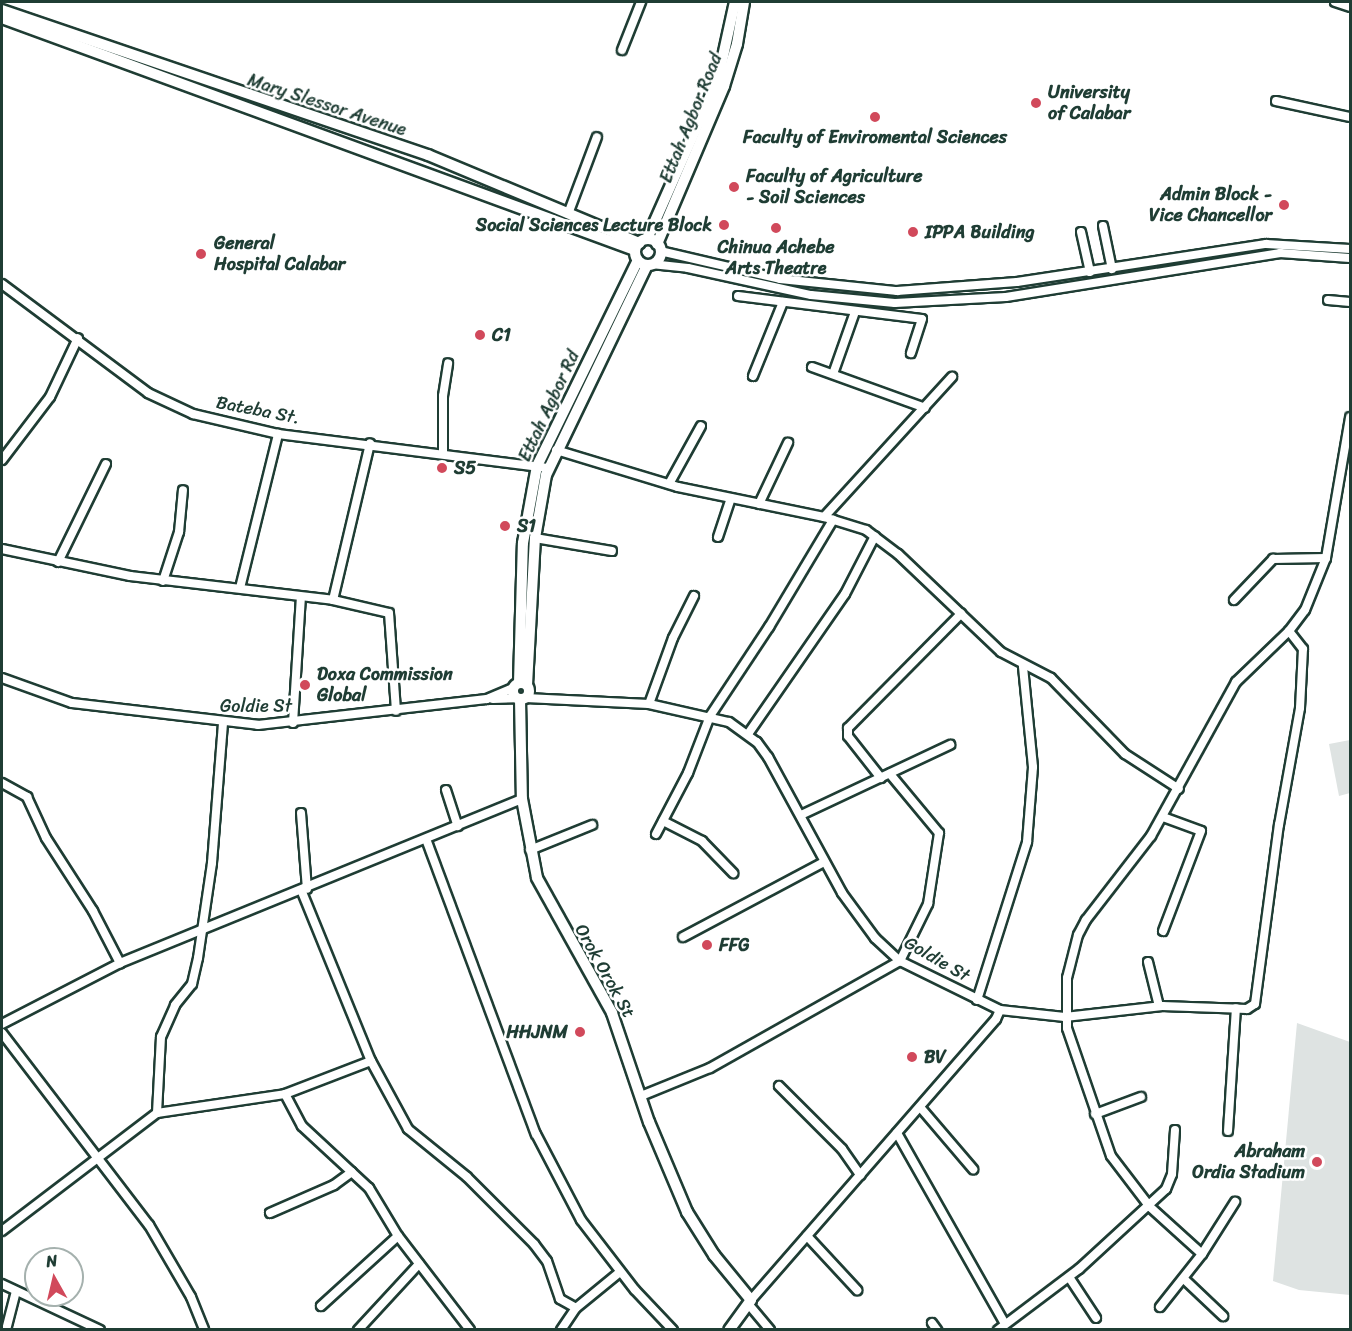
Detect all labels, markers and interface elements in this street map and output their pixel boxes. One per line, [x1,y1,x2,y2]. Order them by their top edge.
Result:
street label: Ettah Agbor Road [655,50,727,186]
street label: Mary Slessor Avenue [245,69,409,141]
place label: University of Calabar [1048,82,1130,124]
marker: University of Calabar [1029,96,1043,110]
marker: Faculty of Enviromental Sciences [868,110,882,124]
place label: Faculty of Enviromental Sciences [743,126,1007,148]
place label: Faculty of Agriculture - Soil Sciences [746,166,923,208]
marker: Faculty of Agriculture - Soil Sciences [727,180,741,194]
place label: Admin Block - Vice Chancellor [1149,184,1272,226]
marker: Admin Block - Vice Chancellor [1277,198,1291,212]
place label: Social Sciences Lecture Block [475,214,712,236]
marker: Social Sciences Lecture Block [717,218,731,232]
marker: Chinua Achebe Arts Theatre [769,221,783,235]
place label: IPPA Building [925,221,1034,243]
marker: IPPA Building [906,225,920,239]
place label: General Hospital Calabar [214,233,345,276]
place label: Chinua Achebe Arts Theatre [717,237,835,280]
marker: General Hospital Calabar [192,245,210,263]
place label: C1 [492,324,511,346]
marker: C1 [473,328,487,342]
street label: Ettah Agbor Rd [514,347,584,465]
street label: Bateba St. [214,391,302,429]
place label: S5 [454,457,476,479]
marker: S5 [435,461,449,475]
place label: S1 [517,515,536,537]
marker: S1 [498,519,512,533]
place label: Doxa Commission Global [317,664,452,706]
marker: Doxa Commission Global [298,678,312,692]
street label: Goldie St [220,695,292,717]
street label: Orok Orok St [570,920,640,1022]
street label: Goldie St [900,932,974,986]
place label: FFG [719,934,750,956]
marker: FFG [700,938,714,952]
place label: HHJNM [506,1021,568,1043]
marker: HHJNM [573,1025,587,1039]
place label: BV [924,1046,946,1068]
marker: BV [905,1050,919,1064]
place label: Abraham Ordia Stadium [1192,1141,1305,1184]
marker: Abraham Ordia Stadium [1310,1155,1324,1169]
text: N [44,1246,59,1276]
north arrow [24,1247,84,1307]

